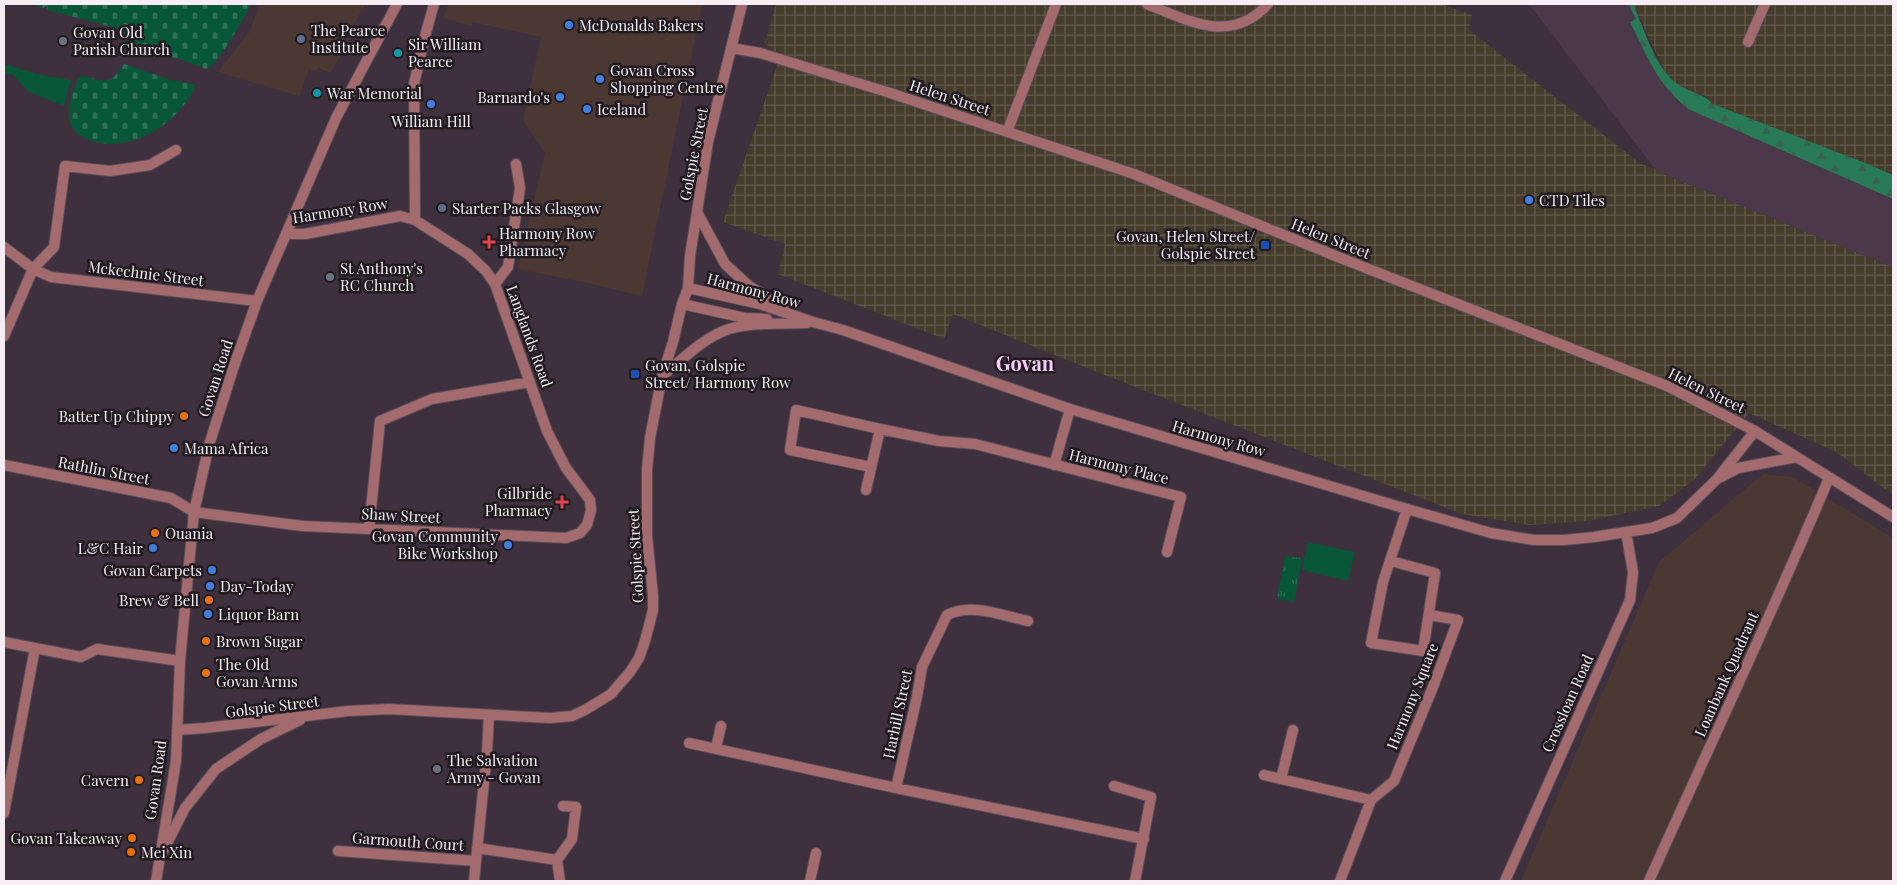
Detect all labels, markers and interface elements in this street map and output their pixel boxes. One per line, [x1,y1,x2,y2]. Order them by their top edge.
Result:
place label: McDonalds Bakers [579,15,704,35]
marker: McDonalds Bakers [563,19,575,31]
place label: The Pearce Institute [311,20,385,57]
place label: Govan Old Parish Church [73,22,170,59]
marker: The Pearce Institute [295,33,307,45]
place label: Sir William Pearce [408,34,482,71]
marker: Govan Old Parish Church [57,35,69,47]
marker: Sir William Pearce [392,47,404,59]
place label: Govan Cross Shopping Centre [610,60,724,97]
marker: Govan Cross Shopping Centre [594,73,606,85]
street label: Helen Street [907,75,993,120]
place label: War Memorial [326,83,422,103]
marker: War Memorial [311,87,323,99]
place label: Barnardo's [478,87,550,107]
marker: Barnardo's [554,91,566,103]
marker: William Hill [425,98,437,110]
place label: Iceland [597,99,646,119]
marker: Iceland [581,103,593,115]
street label: Golspie Street [674,105,712,202]
place label: William Hill [390,111,471,131]
place label: CTD Tiles [1539,190,1605,210]
street label: Harmony Row [291,193,389,227]
marker: CTD Tiles [1523,194,1535,206]
place label: Starter Packs Glasgow [452,198,601,218]
marker: Starter Packs Glasgow [436,202,448,214]
street label: Helen Street [1289,213,1374,263]
place label: Harmony Row Pharmacy [499,223,596,260]
place label: Govan, Helen Street/ Golspie Street [1116,226,1256,263]
marker: Harmony Row Pharmacy [483,236,495,248]
marker: Govan, Helen Street/ Golspie Street [1259,239,1271,251]
street label: Mckechnie Street [87,256,206,290]
place label: St Anthony's RC Church [340,258,423,295]
street label: Harmony Row [705,268,803,312]
marker: St Anthony's RC Church [324,271,336,283]
street label: Langlands Road [502,282,558,390]
street label: Govan Road [193,337,237,419]
district label: Govan [996,349,1055,376]
place label: Govan, Golspie Street/ Harmony Row [645,355,791,392]
street label: Helen Street [1665,363,1749,418]
marker: Govan, Golspie Street/ Harmony Row [629,368,641,380]
place label: Batter Up Chippy [59,406,174,426]
marker: Batter Up Chippy [178,410,190,422]
street label: Harmony Row [1170,415,1268,461]
place label: Mama Africa [184,438,269,458]
marker: Mama Africa [168,442,180,454]
street label: Harmony Place [1067,444,1171,488]
street label: Rathlin Street [56,451,152,489]
place label: Gilbride Pharmacy [485,483,552,520]
marker: Gilbride Pharmacy [556,496,568,508]
street label: Shaw Street [361,503,442,527]
street label: Golspie Street [623,508,647,604]
place label: Ouania [165,523,214,543]
place label: Govan Community Bike Workshop [372,526,498,563]
marker: Ouania [149,527,161,539]
place label: L&C Hair [78,538,143,558]
marker: Govan Community Bike Workshop [502,539,514,551]
marker: L&C Hair [147,542,159,554]
place label: Govan Carpets [103,560,202,580]
marker: Govan Carpets [206,564,218,576]
place label: Day-Today [220,576,294,596]
marker: Day-Today [204,580,216,592]
place label: Brew & Bell [119,590,199,610]
marker: Brew & Bell [203,594,215,606]
place label: Liquor Barn [218,604,299,624]
marker: Liquor Barn [202,608,214,620]
street label: Loanbank Quadrant [1689,608,1763,740]
place label: Brown Sugar [216,631,303,651]
marker: Brown Sugar [200,635,212,647]
street label: Harmony Square [1381,640,1443,752]
street label: Crossloan Road [1537,651,1598,755]
place label: The Old Govan Arms [216,654,298,691]
marker: The Old Govan Arms [200,667,212,679]
street label: Harhill Street [878,667,916,761]
street label: Golspie Street [224,690,321,722]
street label: Govan Road [140,739,171,821]
place label: The Salvation Army - Govan [446,750,541,787]
marker: The Salvation Army - Govan [431,763,443,775]
place label: Cavern [81,770,129,790]
marker: Cavern [133,774,145,786]
street label: Garmouth Court [351,827,465,855]
place label: Govan Takeaway [11,828,122,848]
marker: Govan Takeaway [126,832,138,844]
place label: Mei Xin [141,842,192,862]
marker: Mei Xin [125,846,137,858]

